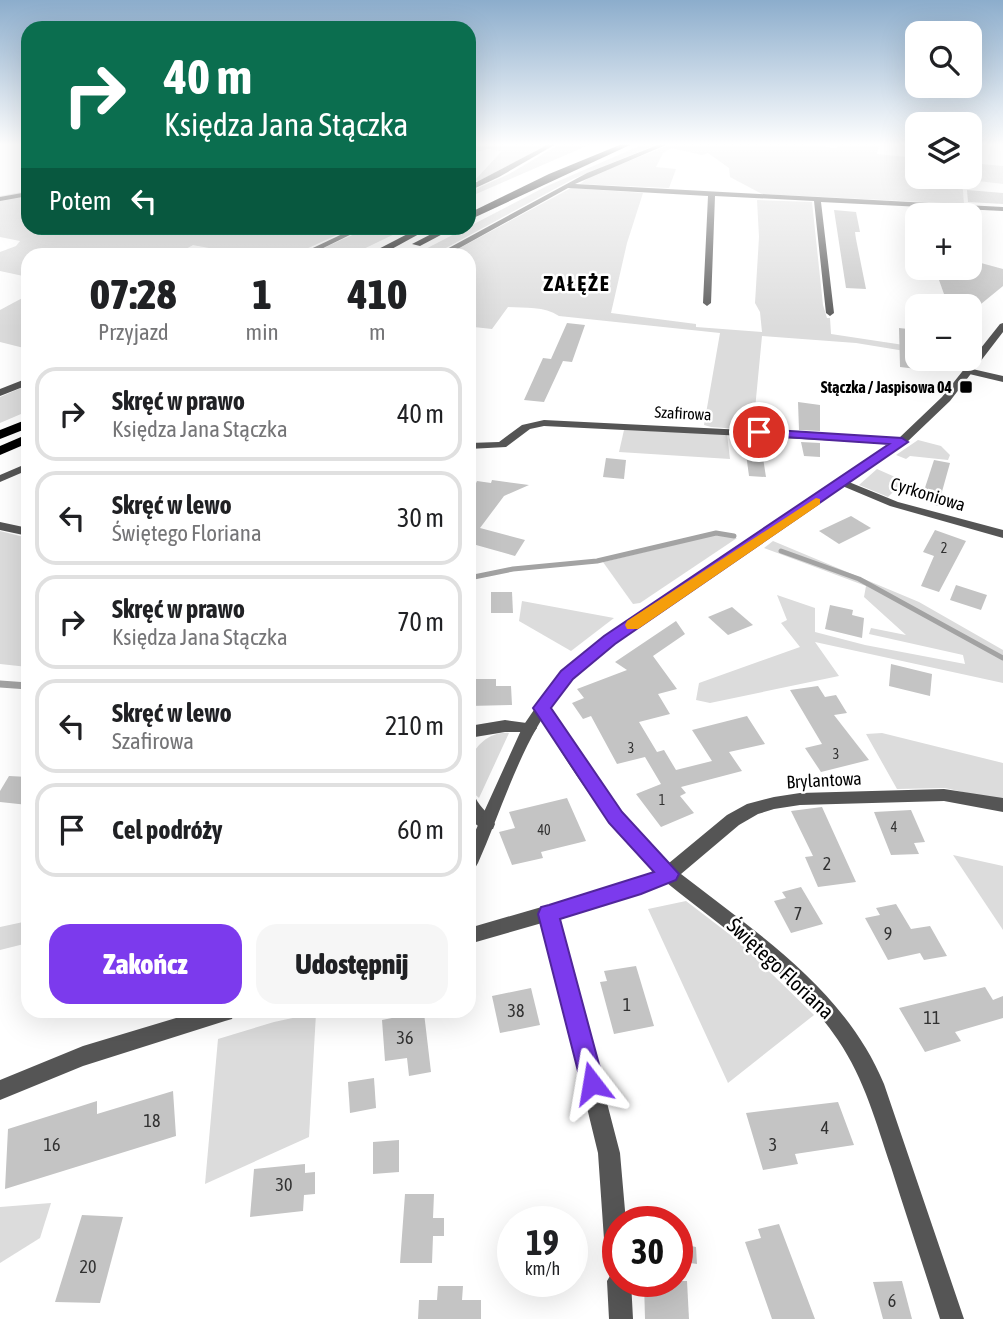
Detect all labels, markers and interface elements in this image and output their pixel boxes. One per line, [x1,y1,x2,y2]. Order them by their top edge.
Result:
map controls [905,21,982,371]
button: search [905,21,982,98]
text: 40 m [164,48,252,104]
icon: right [49,49,140,140]
text: Księdza Jana Stączka [164,106,408,143]
button: layers [905,112,982,189]
icon: left [125,182,163,220]
text: Potem [49,186,111,216]
button: + [905,203,982,280]
text: 07:28 [90,270,177,318]
text: 1 [252,270,272,318]
text: 410 [348,270,407,318]
district label: ZAŁĘŻE [543,271,611,295]
button: − [905,294,982,371]
text: Przyjazd [98,319,169,345]
text: min [246,319,279,345]
text: m [369,319,386,345]
place label: Stączka / Jaspisowa 04 [821,378,952,396]
marker: Stączka / Jaspisowa 04 [958,379,974,395]
text: Skręć w prawo [112,386,245,416]
icon: right [53,395,91,433]
text: 40 m [397,399,444,429]
pin [729,402,789,462]
street label: Szafirowa [654,403,712,423]
icon: arrive [740,413,778,451]
text: Księdza Jana Stączka [112,416,288,442]
street label: Cyrkoniowa [888,473,968,515]
text: Skręć w lewo [112,490,232,520]
icon: left [53,499,91,537]
text: 30 m [397,503,444,533]
text: Świętego Floriana [112,520,262,546]
house number: 2 [941,540,947,556]
text: Skręć w prawo [112,594,245,624]
icon: right [53,603,91,641]
text: 70 m [397,607,444,637]
text: Księdza Jana Stączka [112,624,288,650]
text: Skręć w lewo [112,698,232,728]
icon: left [53,707,91,745]
text: 210 m [385,711,444,741]
text: Szafirowa [112,728,194,754]
house number: 3 [628,740,634,756]
house number: 3 [833,746,839,762]
street label: Brylantowa [786,768,862,792]
house number: 1 [659,792,665,808]
icon: arrive [53,811,91,849]
text: Cel podróży [112,815,223,845]
text: 60 m [397,815,444,845]
house number: 4 [891,819,898,835]
house number: 40 [537,822,551,838]
house number: 2 [823,853,831,874]
house number: 7 [794,903,802,924]
street label: Świętego Floriana [723,913,839,1023]
house number: 9 [884,923,892,944]
button: Zakończ [49,924,242,1004]
button: Udostępnij [256,924,448,1004]
house number: 1 [623,994,631,1015]
house number: 38 [508,1000,524,1021]
house number: 11 [924,1007,940,1028]
house number: 36 [397,1027,413,1048]
position arrow [555,1046,629,1120]
house number: 18 [144,1110,160,1131]
house number: 4 [821,1117,829,1138]
house number: 16 [44,1134,60,1155]
house number: 3 [769,1134,777,1155]
house number: 30 [276,1174,292,1195]
speed limit sign: 30 [602,1206,693,1297]
text: 19 [526,1222,559,1262]
house number: 20 [80,1256,96,1277]
text: km/h [525,1258,560,1279]
house number: 6 [888,1290,896,1311]

